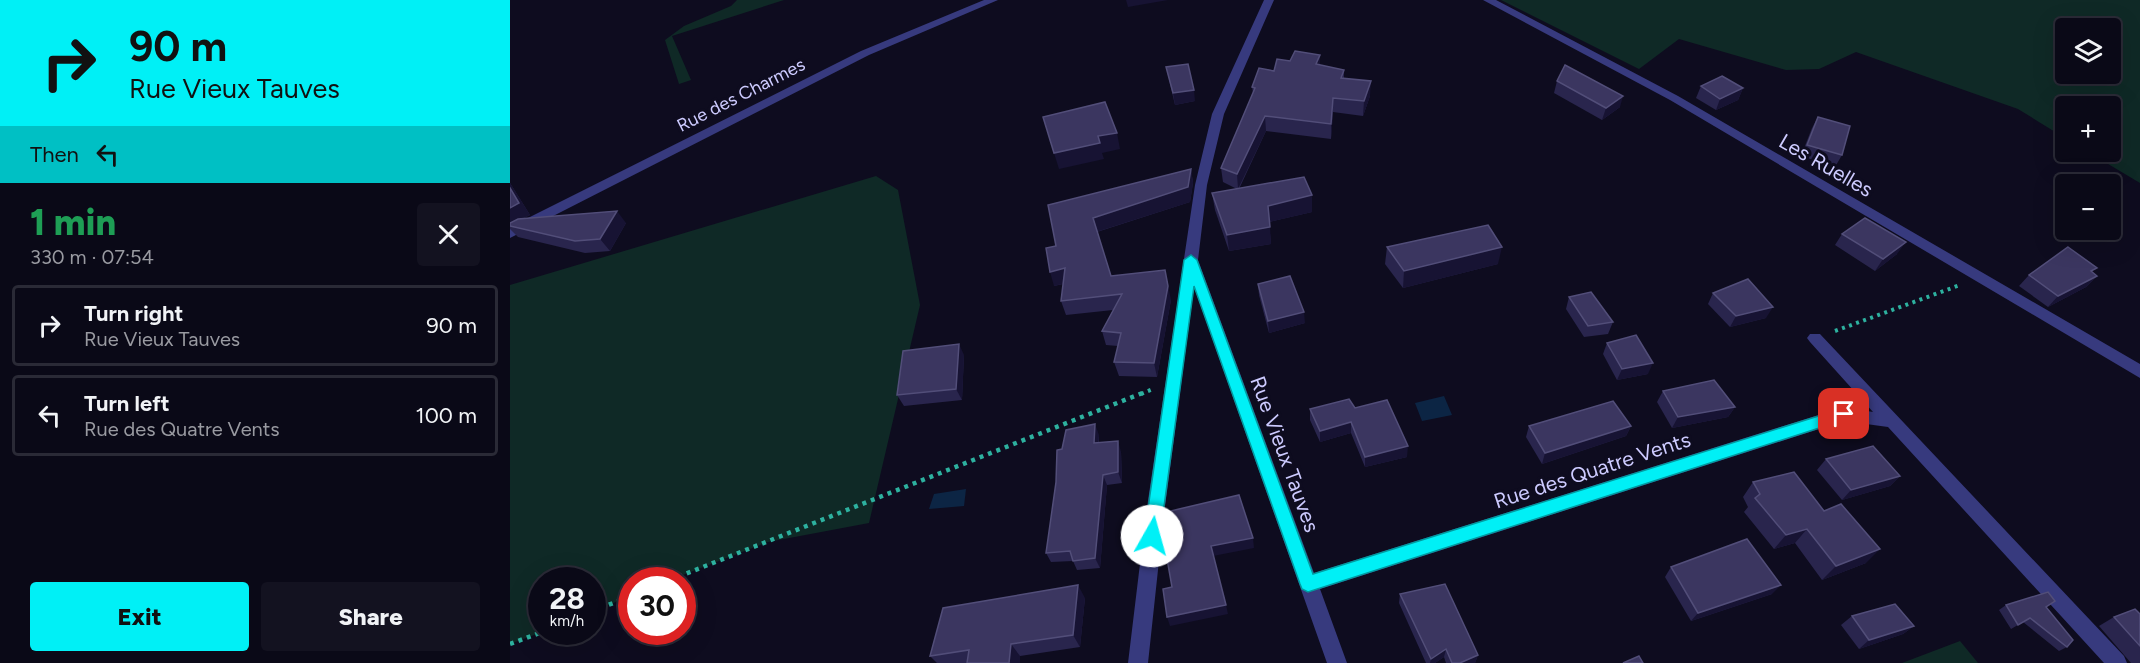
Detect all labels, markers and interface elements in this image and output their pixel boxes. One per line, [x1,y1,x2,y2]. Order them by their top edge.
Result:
map controls [2055,18,2121,240]
button: layers [2055,18,2121,84]
text: 90 m [129,21,227,72]
icon: right [30,24,108,102]
street label: Rue des Charmes [673,53,809,137]
text: Rue Vieux Tauves [129,72,340,105]
button: + [2055,96,2121,162]
street label: Les Ruelles [1775,128,1877,202]
icon: left [91,138,124,171]
text: Then [30,141,79,168]
button: − [2055,174,2121,240]
text: 1 min [30,201,116,244]
button: close [417,203,480,266]
text: 330 m · 07:54 [30,245,154,269]
text: Turn right [84,300,183,327]
icon: right [33,309,66,342]
text: 90 m [426,312,477,339]
text: Rue Vieux Tauves [84,327,240,351]
street label: Rue Vieux Tauves [1245,373,1325,535]
pin [1818,388,1869,439]
text: Turn left [84,390,170,417]
icon: arrive [1827,397,1860,430]
icon: left [33,399,66,432]
text: 100 m [416,402,477,429]
text: Rue des Quatre Vents [84,417,280,441]
street label: Rue des Quatre Vents [1490,426,1694,514]
position arrow [1120,504,1184,568]
speed limit sign: 30 [618,567,696,645]
text: 28 [549,580,585,617]
button: Exit [30,582,249,651]
button: Share [261,582,480,651]
text: km/h [550,612,584,630]

